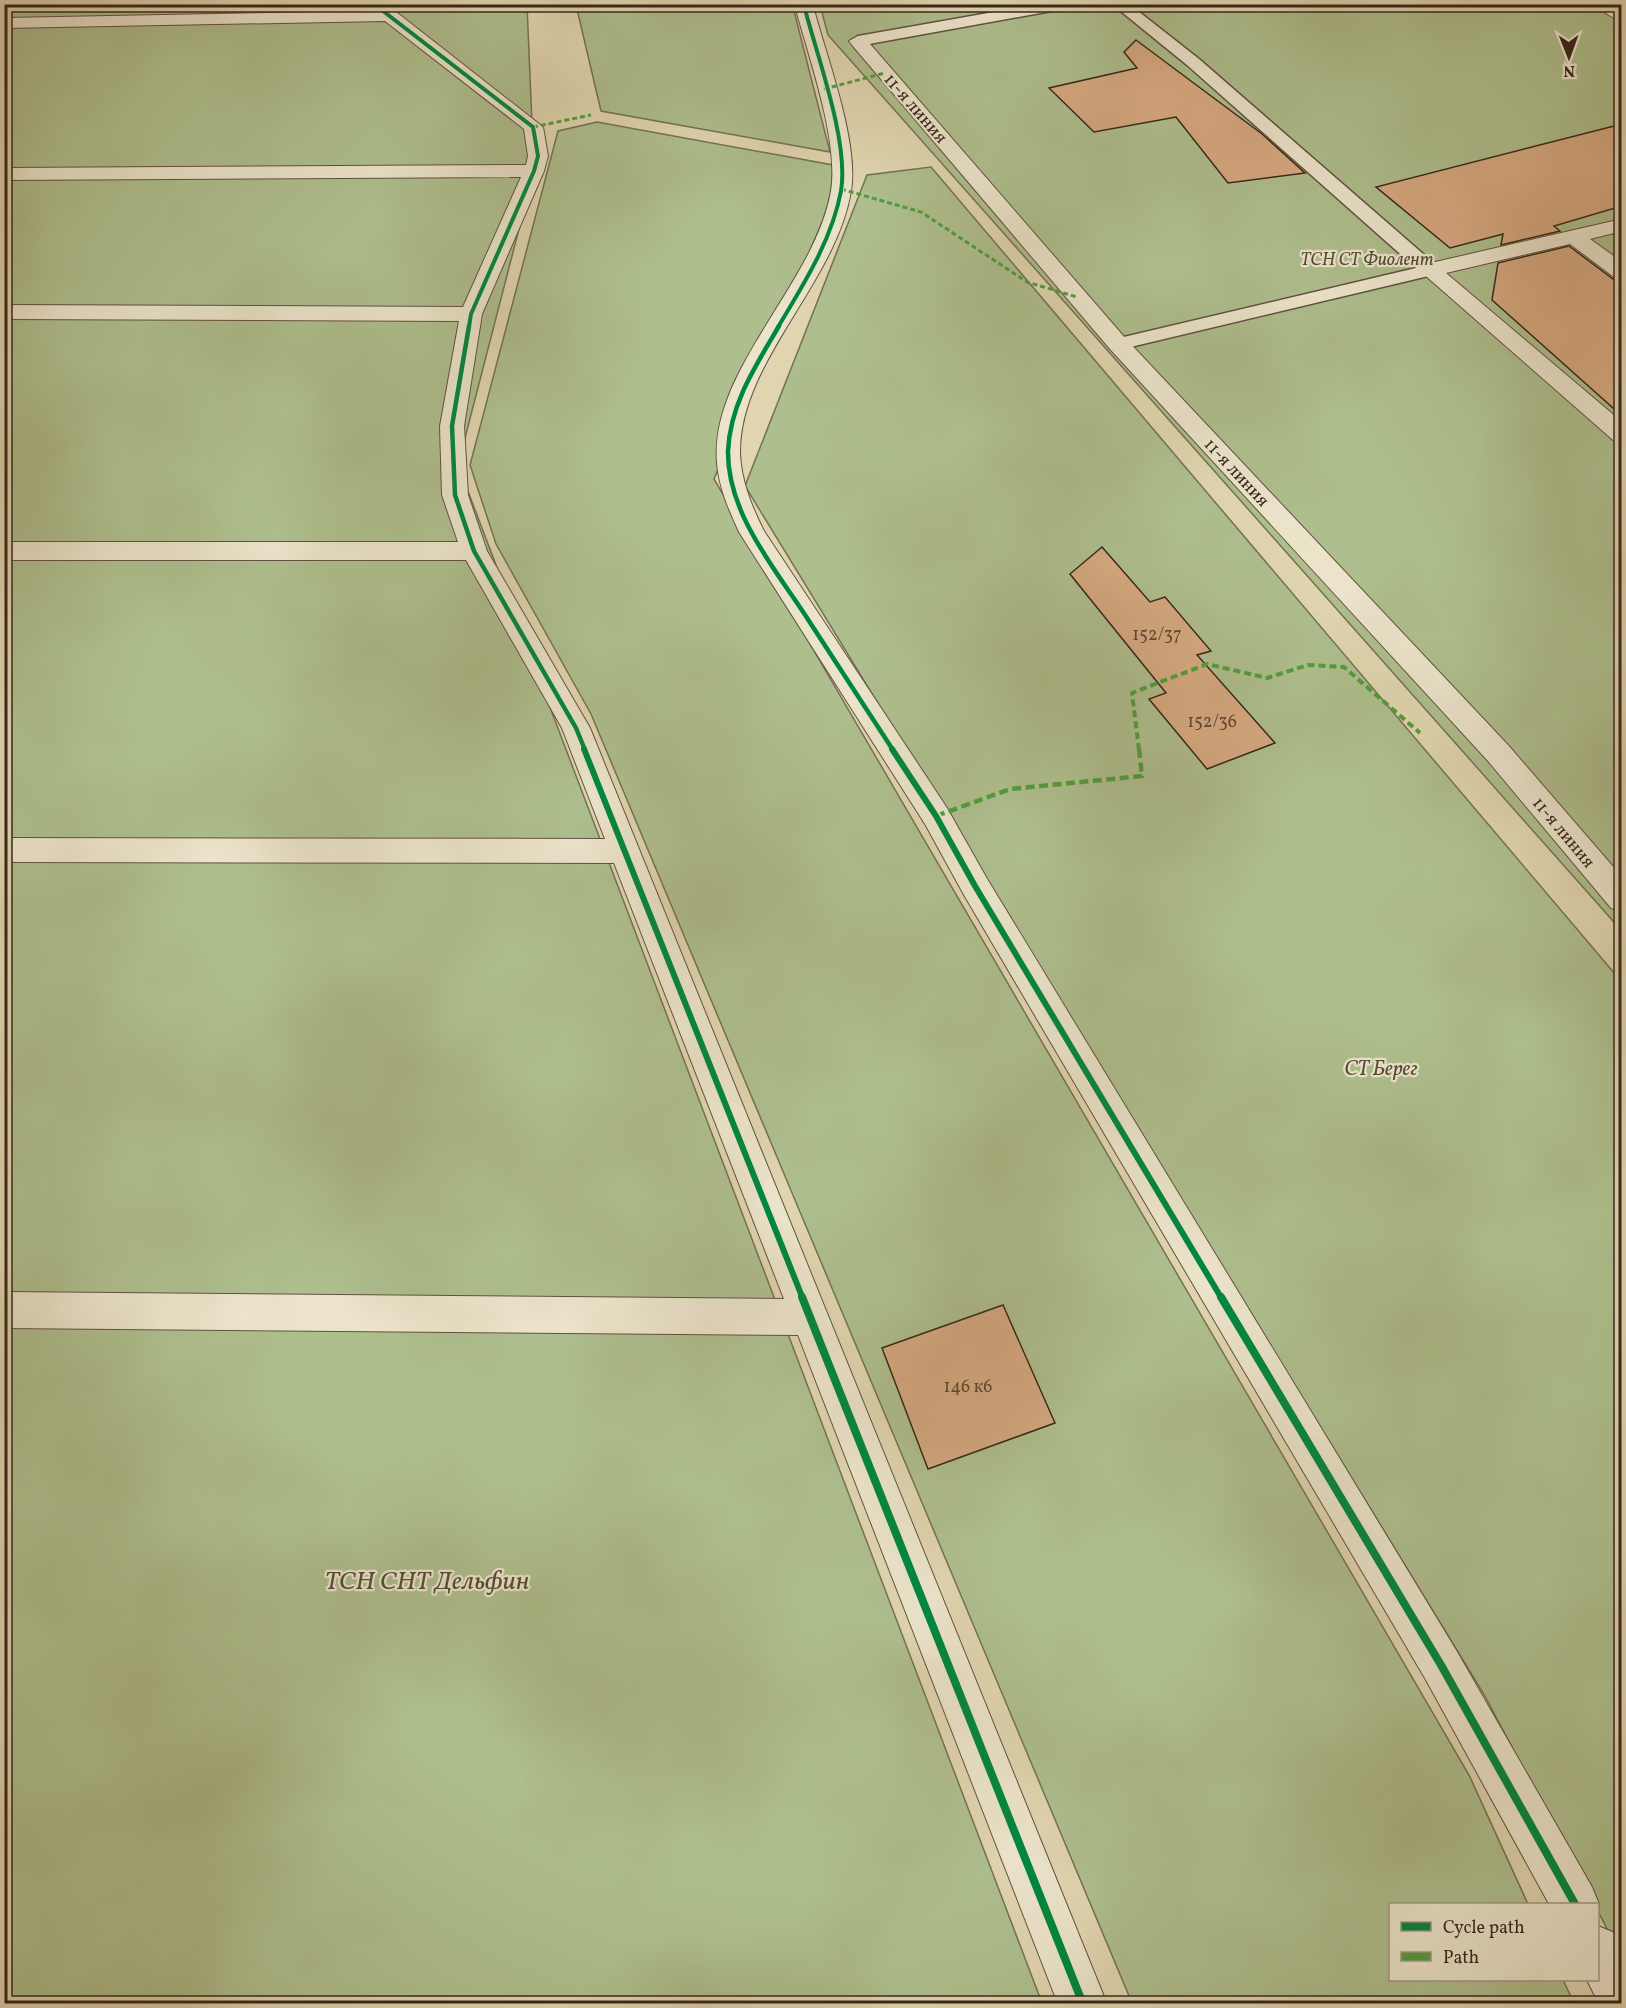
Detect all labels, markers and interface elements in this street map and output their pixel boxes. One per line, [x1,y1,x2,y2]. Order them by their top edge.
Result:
north arrow [1539,27,1599,87]
text: N [1563,59,1575,81]
street label: 11-я линия [877,68,953,150]
park label: ТСН СТ Фиолент [1300,248,1434,273]
street label: 11-я линия [1197,433,1274,513]
house number: 152/37 [1132,623,1182,648]
house number: 152/36 [1187,710,1237,735]
street label: 11-я линия [1526,792,1600,874]
park label: СТ Берег [1344,1055,1418,1084]
house number: 146 к6 [944,1375,992,1400]
park label: ТСН СНТ Дельфин [325,1564,529,1600]
legend [1389,1903,1599,1981]
text: Cycle path [1443,1916,1525,1941]
text: Path [1443,1946,1479,1971]

